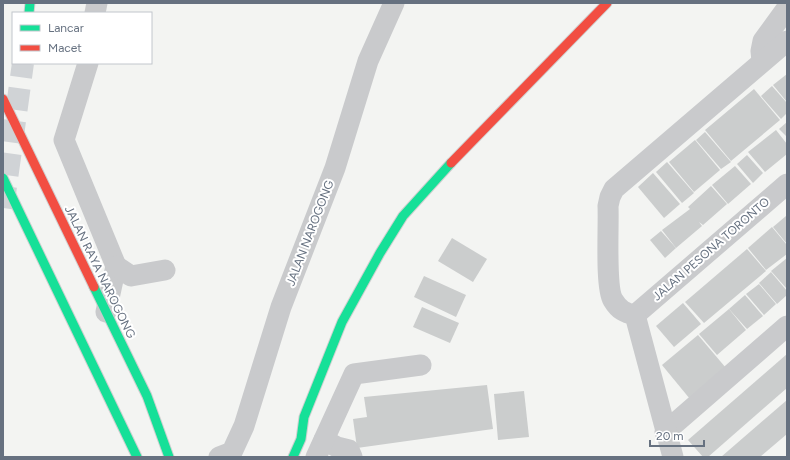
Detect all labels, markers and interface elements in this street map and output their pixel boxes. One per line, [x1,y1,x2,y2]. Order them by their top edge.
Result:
legend [12,12,152,64]
text: Lancar [48,21,84,35]
text: Macet [48,41,82,55]
street label: JALAN NAROGONG [283,178,337,288]
street label: JALAN PESONA TORONTO [650,195,772,303]
street label: JALAN RAYA NAROGONG [62,203,138,341]
scale bar [650,422,704,448]
text: 20 m [656,429,684,443]

